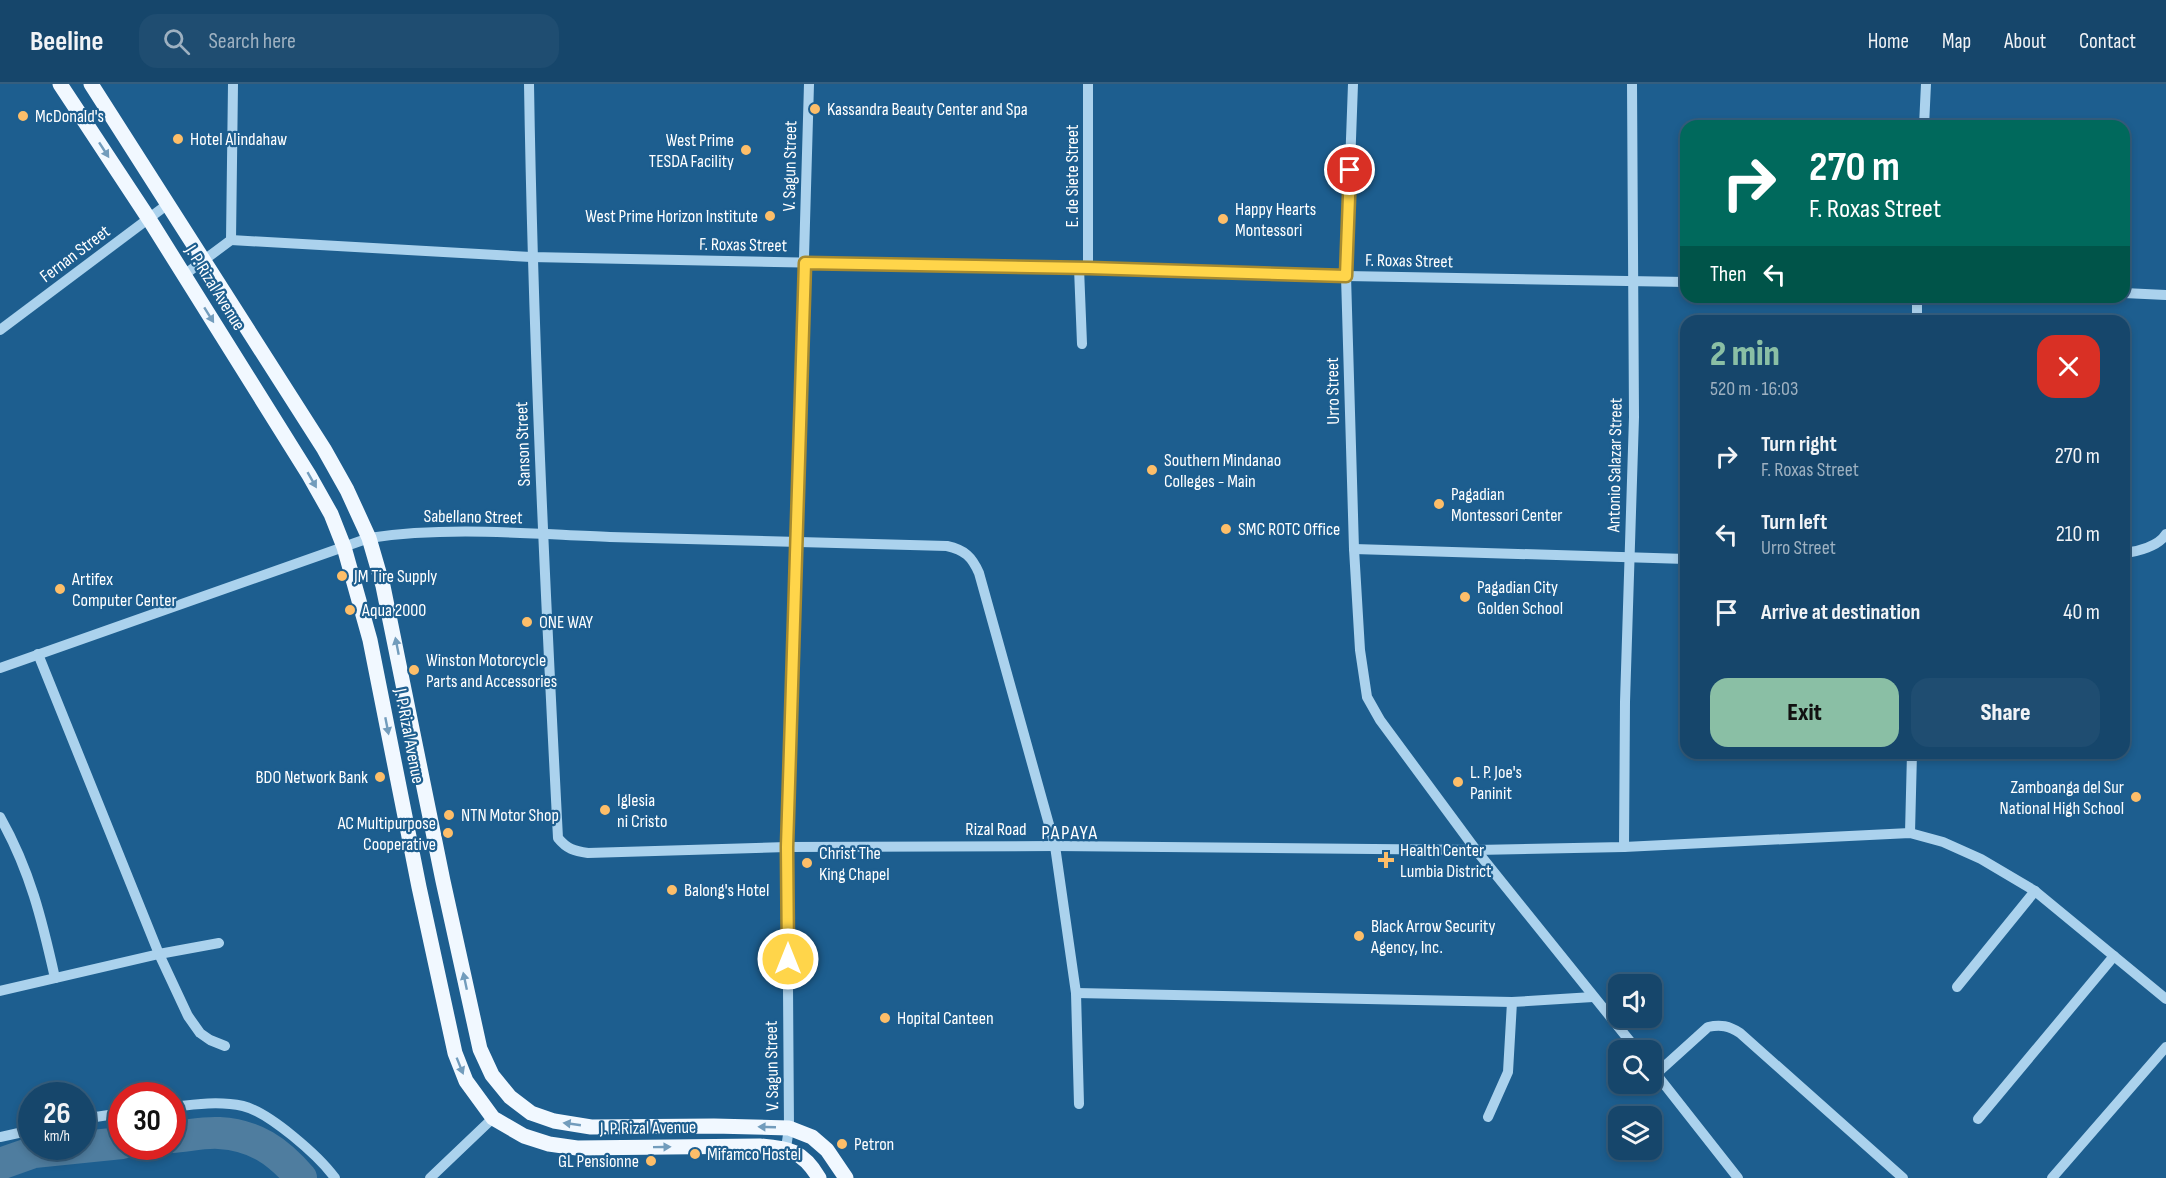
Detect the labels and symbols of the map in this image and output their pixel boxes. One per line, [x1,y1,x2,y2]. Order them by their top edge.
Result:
place label: Kassandra Beauty Center and Spa [827,99,1028,120]
marker: Kassandra Beauty Center and Spa [808,102,822,116]
place label: McDonald's [35,106,104,127]
marker: McDonald's [16,109,30,123]
street label: V. Sagun Street [779,120,801,212]
street label: E. de Siete Street [1062,124,1083,227]
place label: Hotel Alindahaw [190,129,287,150]
place label: West Prime TESDA Facility [649,130,734,172]
marker: Hotel Alindahaw [171,132,185,146]
one-way arrow [98,142,110,158]
marker: West Prime TESDA Facility [739,143,753,157]
pin [1324,144,1375,195]
place label: Happy Hearts Montessori [1235,199,1316,241]
place label: West Prime Horizon Institute [585,206,758,227]
marker: West Prime Horizon Institute [763,209,777,223]
marker: Happy Hearts Montessori [1216,212,1230,226]
street label: Fernan Street [36,221,115,287]
street label: F. Roxas Street [699,234,788,256]
street label: J. P. Rizal Avenue [180,241,249,334]
street label: F. Roxas Street [1365,250,1454,272]
one-way arrow [203,307,214,323]
street label: Urro Street [1322,357,1344,425]
street label: Antonio Salazar Street [1603,397,1627,533]
street label: Sanson Street [511,401,535,487]
place label: Southern Mindanao Colleges - Main [1164,450,1281,492]
marker: Southern Mindanao Colleges - Main [1145,463,1159,477]
one-way arrow [307,472,317,489]
place label: Pagadian Montessori Center [1451,484,1563,526]
marker: Pagadian Montessori Center [1432,497,1446,511]
street label: Sabellano Street [423,506,523,528]
place label: SMC ROTC Office [1238,519,1340,540]
marker: SMC ROTC Office [1219,522,1233,536]
place label: JM Tire Supply [353,566,437,587]
place label: Artifex Computer Center [71,569,177,611]
marker: JM Tire Supply [335,569,349,583]
place label: Pagadian City Golden School [1477,577,1563,619]
marker: Artifex Computer Center [53,582,67,596]
marker: Pagadian City Golden School [1458,590,1472,604]
place label: Aqua 2000 [361,600,426,621]
marker: Aqua 2000 [343,603,357,617]
place label: ONE WAY [539,612,594,633]
marker: ONE WAY [520,615,534,629]
one-way arrow [392,637,401,656]
place label: Winston Motorcycle Parts and Accessories [426,650,557,692]
marker: Winston Motorcycle Parts and Accessories [407,663,421,677]
street label: J. P. Rizal Avenue [389,686,428,785]
one-way arrow [383,716,392,735]
place label: L. P. Joe's Paninit [1470,762,1522,804]
place label: BDO Network Bank [256,767,368,788]
marker: BDO Network Bank [373,770,387,784]
marker: L. P. Joe's Paninit [1451,775,1465,789]
place label: Zamboanga del Sur National High School [2000,777,2124,819]
place label: Iglesia ni Cristo [617,790,667,832]
marker: Zamboanga del Sur National High School [2129,790,2143,804]
marker: Iglesia ni Cristo [598,803,612,817]
place label: NTN Motor Shop [461,805,559,826]
marker: NTN Motor Shop [442,808,456,822]
place label: AC Multipurpose Cooperative [337,813,436,855]
street label: Rizal Road [965,819,1027,840]
district label: PAPAYA [1041,821,1099,845]
marker: AC Multipurpose Cooperative [441,826,455,840]
place label: Health Center Lumbia District [1400,840,1492,882]
place label: Christ The King Chapel [819,843,890,885]
marker: Health Center Lumbia District [1377,851,1395,869]
marker: Christ The King Chapel [800,856,814,870]
place label: Balong's Hotel [684,880,769,901]
marker: Balong's Hotel [665,883,679,897]
place label: Black Arrow Security Agency, Inc. [1370,916,1495,958]
position arrow [756,927,820,991]
marker: Black Arrow Security Agency, Inc. [1352,929,1366,943]
one-way arrow [460,972,469,991]
place label: Hopital Canteen [897,1008,994,1029]
marker: Hopital Canteen [878,1011,892,1025]
street label: V. Sagun Street [761,1020,783,1112]
one-way arrow [455,1058,465,1076]
speed limit sign: 30 [108,1082,186,1160]
street label: J. P. Rizal Avenue [599,1117,696,1139]
one-way arrow [562,1119,581,1128]
one-way arrow [757,1123,776,1132]
place label: Petron [854,1134,894,1155]
marker: Petron [835,1137,849,1151]
one-way arrow [653,1142,672,1152]
place label: Mifamco Hostel [707,1144,801,1165]
marker: Mifamco Hostel [688,1147,702,1161]
place label: GL Pensionne [558,1151,639,1172]
marker: GL Pensionne [644,1154,658,1168]

